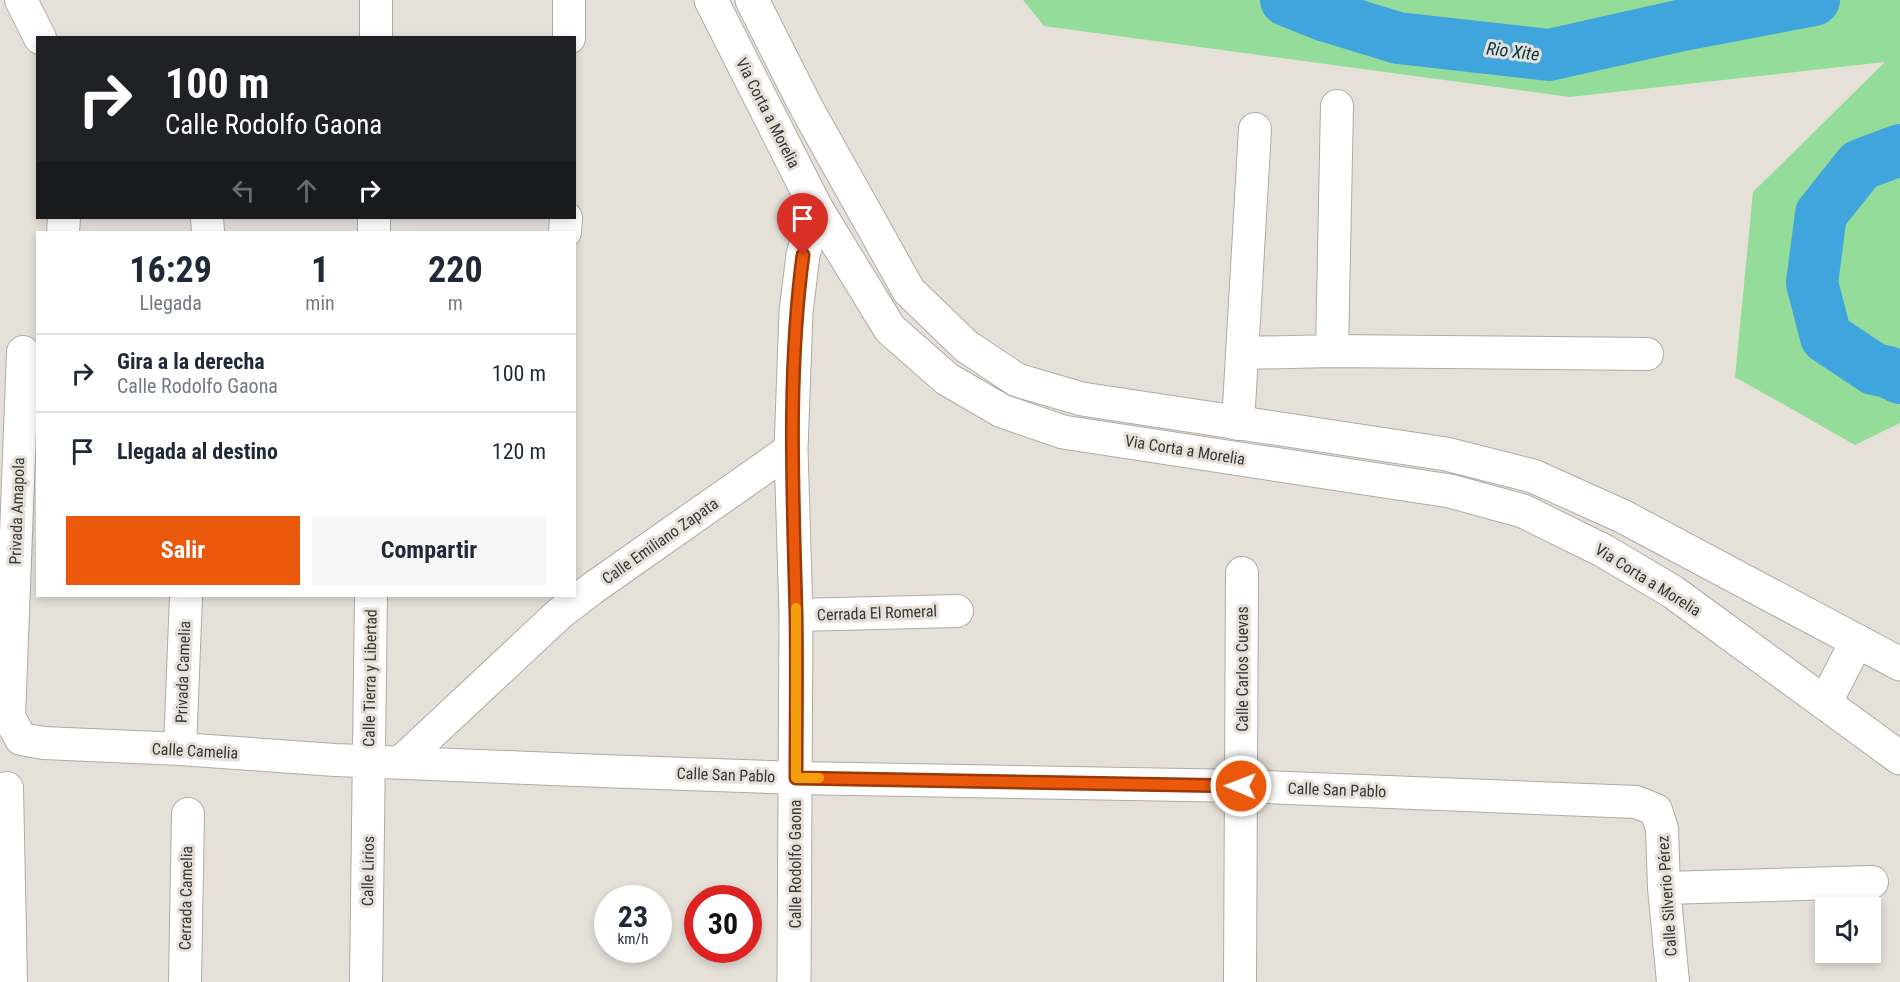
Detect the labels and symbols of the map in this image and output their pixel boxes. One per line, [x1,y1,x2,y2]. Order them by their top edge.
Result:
water label: Rio Xite [1485,37,1541,65]
street label: Via Corta a Morelia [732,55,804,171]
pin [777,193,828,255]
street label: Via Corta a Morelia [1124,431,1246,469]
street label: Privada Amapola [6,457,28,565]
street label: Calle Emiliano Zapata [598,494,722,588]
street label: Via Corta a Morelia [1592,540,1704,620]
street label: Cerrada El Romeral [817,601,937,625]
street label: Calle Carlos Cuevas [1233,606,1252,732]
street label: Calle Tierra y Libertad [359,609,381,747]
street label: Privada Camelia [172,621,194,723]
street label: Calle Camelia [151,739,239,763]
position arrow [1209,754,1273,818]
street label: Calle San Pablo [676,764,776,786]
street label: Calle San Pablo [1287,779,1387,801]
street label: Calle Rodolfo Gaona [786,800,805,928]
street label: Calle Silverio Pérez [1653,835,1681,957]
street label: Calle Lirios [358,836,378,906]
street label: Cerrada Camelia [176,846,196,950]
speed limit sign: 30 [684,885,762,963]

